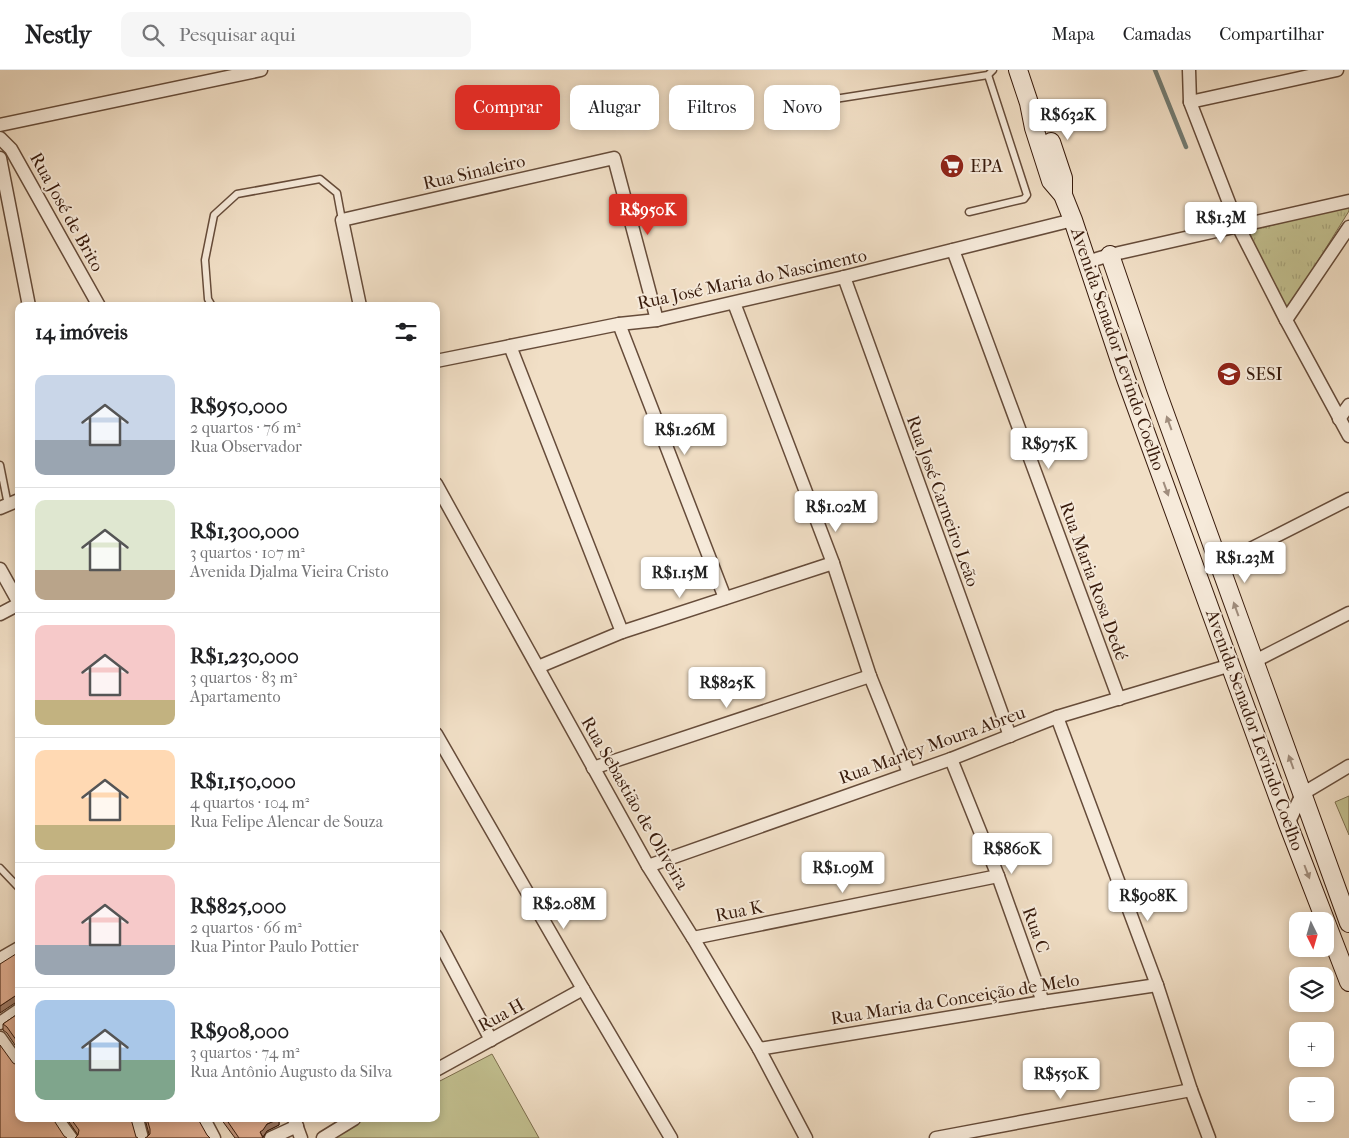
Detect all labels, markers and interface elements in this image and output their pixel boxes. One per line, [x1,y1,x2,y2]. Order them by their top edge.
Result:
search box [121,12,471,57]
text: Nestly [25,21,91,49]
icon: search [139,21,167,49]
text: Pesquisar aqui [179,24,296,46]
text: Mapa [1052,24,1095,45]
text: Camadas [1123,24,1191,45]
text: Compartilhar [1219,24,1324,45]
chip: Comprar [455,85,560,130]
chip: Alugar [570,85,659,130]
chip: Filtros [669,85,754,130]
chip: Novo [764,85,840,130]
pin: R$632K [1027,98,1109,141]
text: R$632K [1040,105,1096,124]
street label: Rua José de Brito [25,149,108,275]
street label: Rua Sinaleiro [421,151,527,194]
supermarket icon: EPA [939,153,965,179]
place label: EPA [970,156,1003,177]
pin: R$950K [607,194,689,236]
text: R$950K [620,200,676,219]
pin: R$1.3M [1180,202,1262,244]
text: R$1.3M [1196,208,1246,227]
street label: Avenida Senador Levindo Coelho [1066,224,1169,473]
street label: Rua José Maria do Nascimento [635,245,869,314]
icon: filters [392,318,420,346]
text: 14 imóveis [35,320,128,344]
school or university icon: SESI [1216,361,1242,387]
place label: SESI [1246,364,1283,385]
text: R$950,000 [190,394,287,418]
icon: home [75,395,135,455]
street label: Rua José Carneiro Leão [902,413,983,590]
pin: R$1.26M [639,414,731,456]
one-way arrow [1165,416,1172,431]
text: 2 quartos · 76 m² [190,418,301,437]
text: R$1.26M [655,420,715,439]
pin: R$975K [1008,428,1090,470]
text: R$975K [1021,434,1077,453]
text: Rua Observador [190,437,302,456]
one-way arrow [1163,482,1170,497]
pin: R$1.02M [790,490,882,533]
text: R$1.02M [806,497,866,516]
street label: Rua Maria Rosa Dedé [1055,499,1132,663]
text: R$1,300,000 [190,519,299,543]
icon: home [75,520,135,580]
pin: R$1.23M [1199,542,1291,584]
text: 3 quartos · 107 m² [190,543,305,562]
text: R$1.23M [1216,548,1274,567]
pin: R$1.15M [634,556,726,599]
text: Avenida Djalma Vieira Cristo [190,562,389,581]
text: R$1.15M [652,563,708,582]
one-way arrow [1232,601,1240,616]
street label: Avenida Senador Levindo Coelho [1201,606,1308,854]
text: R$1,230,000 [190,644,299,668]
icon: home [75,645,135,705]
pin: R$825K [686,666,768,709]
text: 3 quartos · 83 m² [190,668,297,687]
text: R$825K [699,673,755,692]
text: Apartamento [190,687,281,706]
street label: Rua Marley Moura Abreu [836,702,1028,789]
street label: Rua Sebastião de Oliveira [576,713,693,894]
one-way arrow [1287,754,1295,769]
text: R$1,150,000 [190,769,296,793]
icon: home [75,770,135,830]
text: 4 quartos · 104 m² [190,793,309,812]
text: Rua Felipe Alencar de Souza [190,812,383,831]
pin: R$860K [971,832,1053,875]
text: R$860K [983,839,1041,858]
pin: R$1.09M [797,852,889,894]
text: R$1.09M [812,858,874,877]
one-way arrow [1303,865,1311,880]
pin: R$908K [1107,880,1189,922]
text: R$908K [1119,886,1177,905]
pin: R$2.08M [518,888,610,930]
text: R$825,000 [190,894,286,918]
text: R$2.08M [532,894,596,913]
icon: home [75,895,135,955]
street label: Rua K [713,896,766,926]
street label: Rua C [1018,904,1053,956]
north arrow [1289,912,1334,958]
map controls [1289,912,1334,1122]
text: 2 quartos · 66 m² [190,918,302,937]
text: Rua Pintor Paulo Pottier [190,937,359,956]
button: layers [1289,967,1334,1012]
street label: Rua Maria da Conceição de Melo [829,969,1081,1030]
street label: Rua H [475,994,528,1037]
text: R$908,000 [190,1019,289,1043]
icon: home [75,1020,135,1080]
button: + [1289,1022,1334,1067]
text: 3 quartos · 74 m² [190,1043,299,1062]
pin: R$550K [1020,1058,1102,1100]
text: Rua Antônio Augusto da Silva [190,1062,392,1081]
text: R$550K [1034,1064,1088,1083]
button: − [1289,1077,1334,1122]

